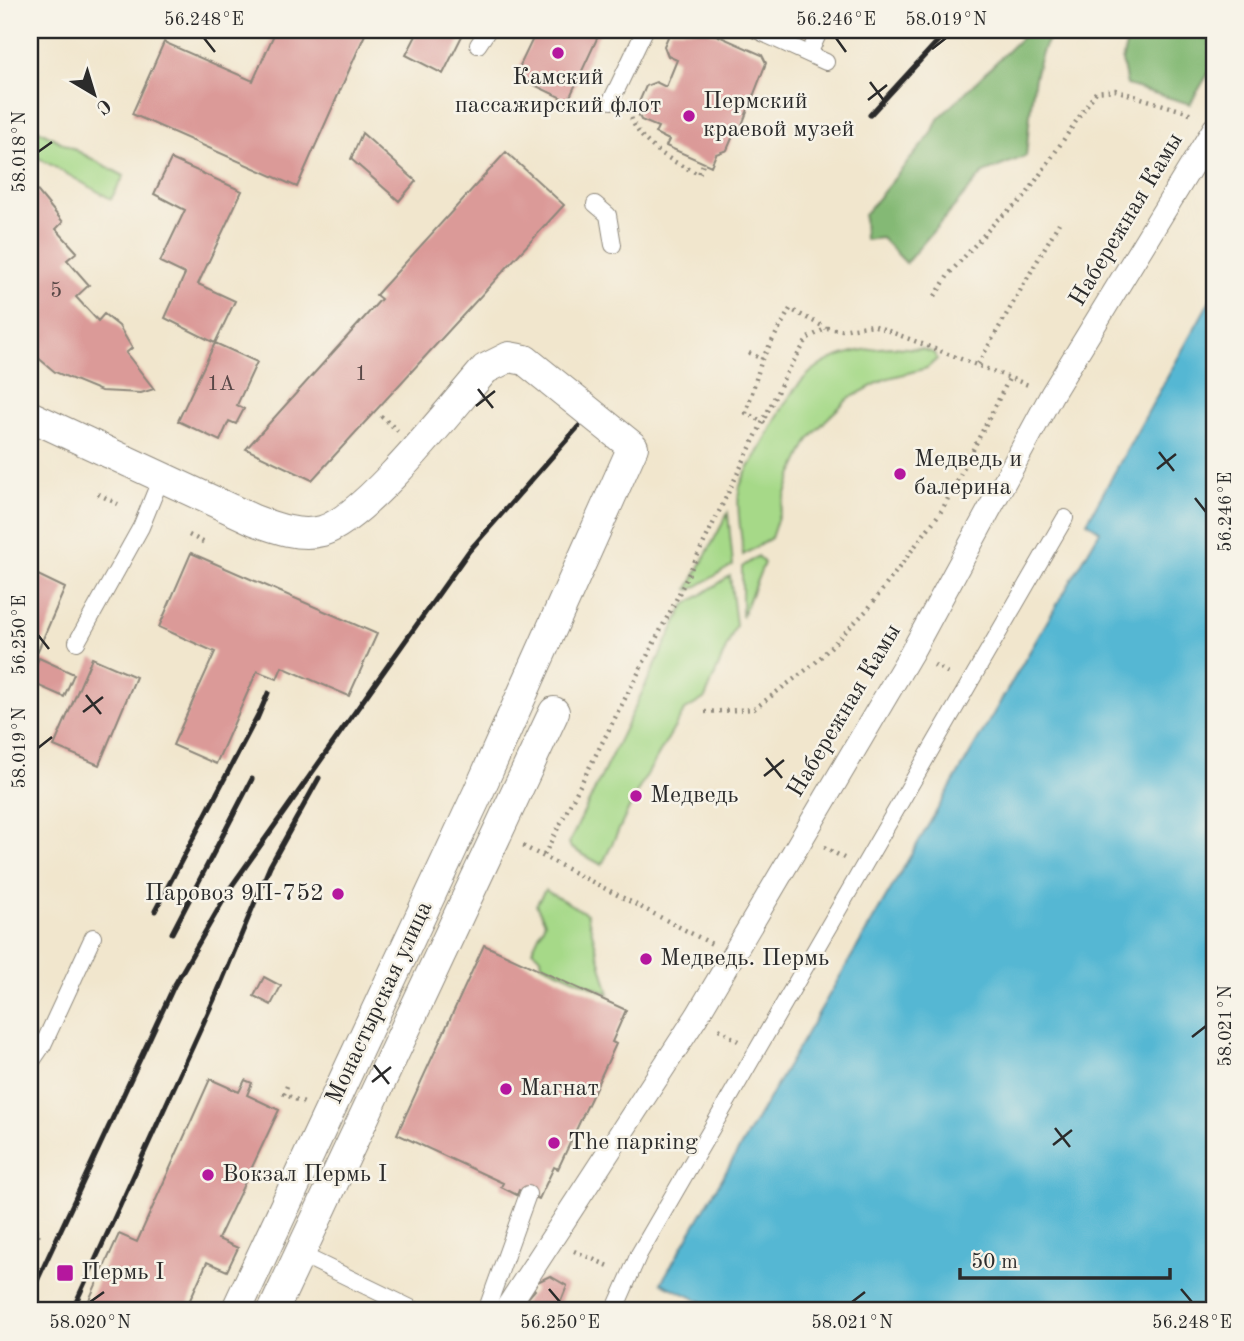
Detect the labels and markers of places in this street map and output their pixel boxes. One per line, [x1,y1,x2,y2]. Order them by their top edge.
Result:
marker: Камский пассажирский флот [550,45,566,61]
place label: Камский пассажирский флот [455,66,661,118]
place label: Пермский краевой музей [703,90,854,142]
marker: Пермский краевой музей [681,108,697,124]
place label: Медведь и балерина [914,448,1022,500]
marker: Медведь и балерина [892,466,908,482]
place label: Медведь [650,784,738,808]
marker: Медведь [628,788,644,804]
place label: Паровоз 9П-752 [145,882,324,906]
marker: Паровоз 9П-752 [330,886,346,902]
place label: Медведь. Пермь [660,947,829,971]
marker: Медведь. Пермь [638,951,654,967]
place label: Магнат [520,1077,599,1101]
marker: Магнат [498,1081,514,1097]
place label: The паркing [568,1131,698,1155]
marker: The паркing [546,1135,562,1151]
place label: Вокзал Пермь I [222,1163,387,1187]
marker: Вокзал Пермь I [200,1167,216,1183]
place label: Пермь I [81,1261,165,1285]
marker: Пермь I [55,1263,75,1283]

